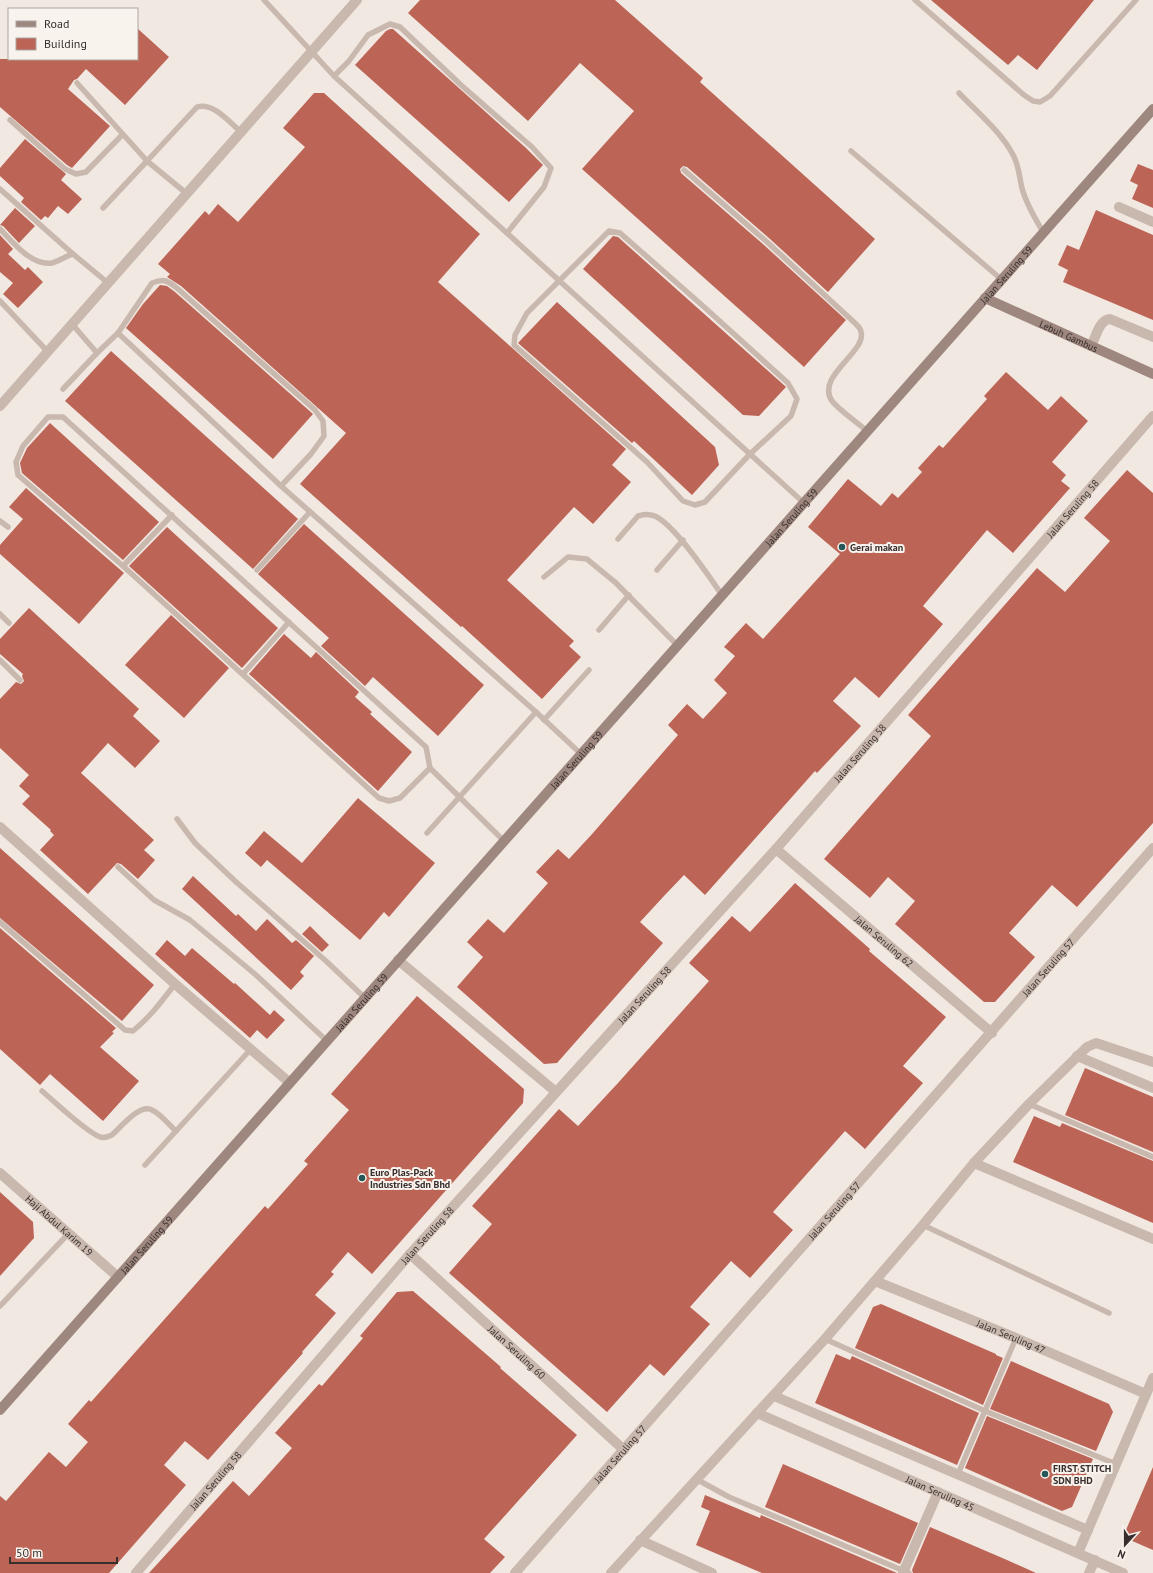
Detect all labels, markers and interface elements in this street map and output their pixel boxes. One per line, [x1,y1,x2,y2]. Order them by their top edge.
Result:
legend [8,8,138,60]
text: Road [44,16,69,31]
text: Building [44,36,87,51]
street label: Jalan Seruling 59 [977,243,1036,307]
street label: Lebuh Gambus [1037,317,1100,355]
street label: Jalan Seruling 58 [1043,477,1102,541]
street label: Jalan Seruling 59 [762,486,821,550]
place label: Gerai makan [850,541,903,554]
marker: Gerai makan [837,542,847,552]
street label: Jalan Seruling 58 [831,721,889,786]
street label: Jalan Seruling 59 [547,728,606,792]
street label: Jalan Seruling 62 [851,912,916,970]
street label: Jalan Seruling 57 [1019,936,1078,1000]
street label: Jalan Seruling 58 [615,964,674,1027]
street label: Jalan Seruling 59 [332,971,391,1035]
place label: Euro Plas-Pack Industries Sdn Bhd [370,1166,450,1191]
marker: Euro Plas-Pack Industries Sdn Bhd [357,1173,367,1183]
street label: Jalan Seruling 57 [805,1179,864,1243]
street label: Haji Abdul Karim 19 [23,1192,95,1259]
street label: Jalan Seruling 58 [398,1204,457,1268]
street label: Jalan Seruling 59 [117,1213,176,1277]
street label: Jalan Seruling 47 [974,1316,1047,1357]
street label: Jalan Seruling 60 [484,1322,548,1382]
street label: Jalan Seruling 57 [591,1422,649,1486]
street label: Jalan Seruling 58 [186,1449,245,1514]
place label: FIRST STITCH SDN BHD [1053,1462,1111,1487]
marker: FIRST STITCH SDN BHD [1040,1469,1050,1479]
street label: Jalan Seruling 45 [903,1473,976,1514]
north arrow [1105,1525,1145,1565]
scale bar [10,1539,117,1565]
text: 50 m [16,1545,42,1560]
text: N [1116,1547,1127,1562]

